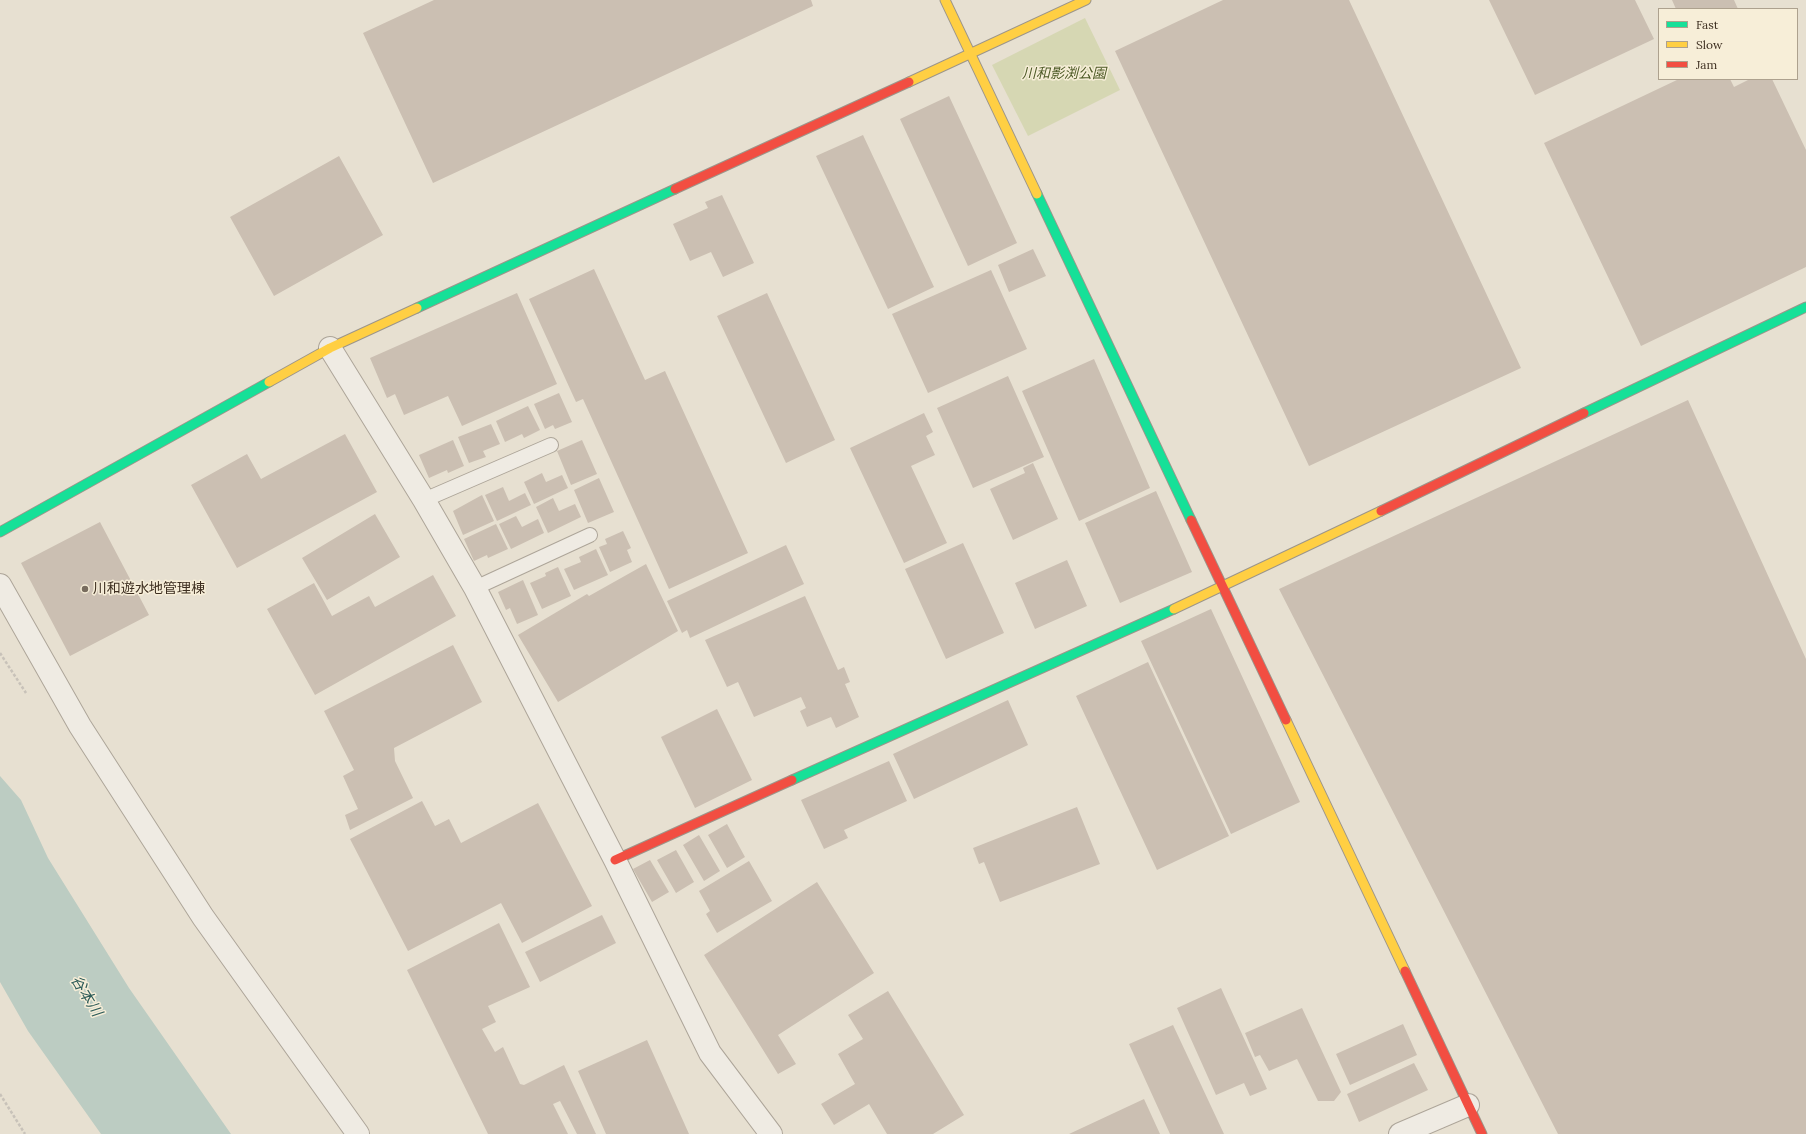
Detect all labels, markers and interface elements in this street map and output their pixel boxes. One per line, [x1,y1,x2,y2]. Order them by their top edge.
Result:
legend [1658,8,1798,80]
text: Fast [1696,17,1719,32]
text: Slow [1696,37,1723,52]
text: Jam [1696,57,1717,72]
park label: 川和影渕公園 [1022,66,1106,82]
place label: 川和遊水地管理棟 [93,581,205,597]
marker: 川和遊水地管理棟 [80,584,90,594]
water label: 谷本川 [66,972,106,1020]

